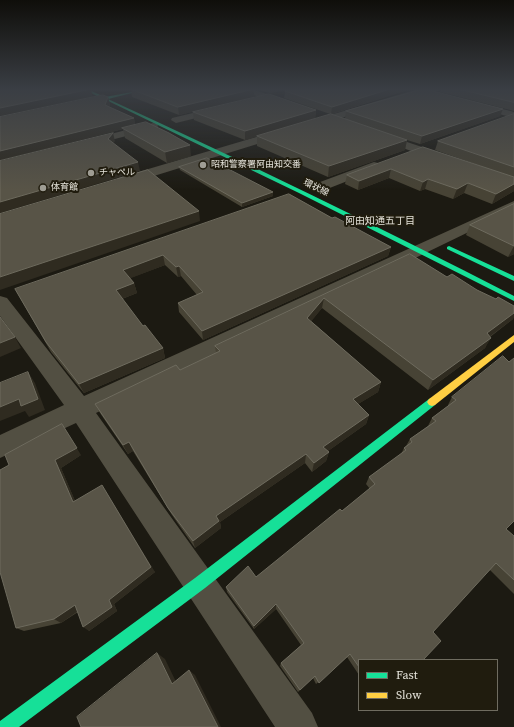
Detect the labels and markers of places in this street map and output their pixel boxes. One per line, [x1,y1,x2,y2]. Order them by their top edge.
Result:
marker: 昭和警察署阿由知交番 [198,160,208,170]
place label: 昭和警察署阿由知交番 [211,160,301,170]
marker: チャペル [86,168,96,178]
place label: チャペル [99,168,135,178]
marker: 体育館 [38,183,48,193]
place label: 体育館 [51,183,78,193]

